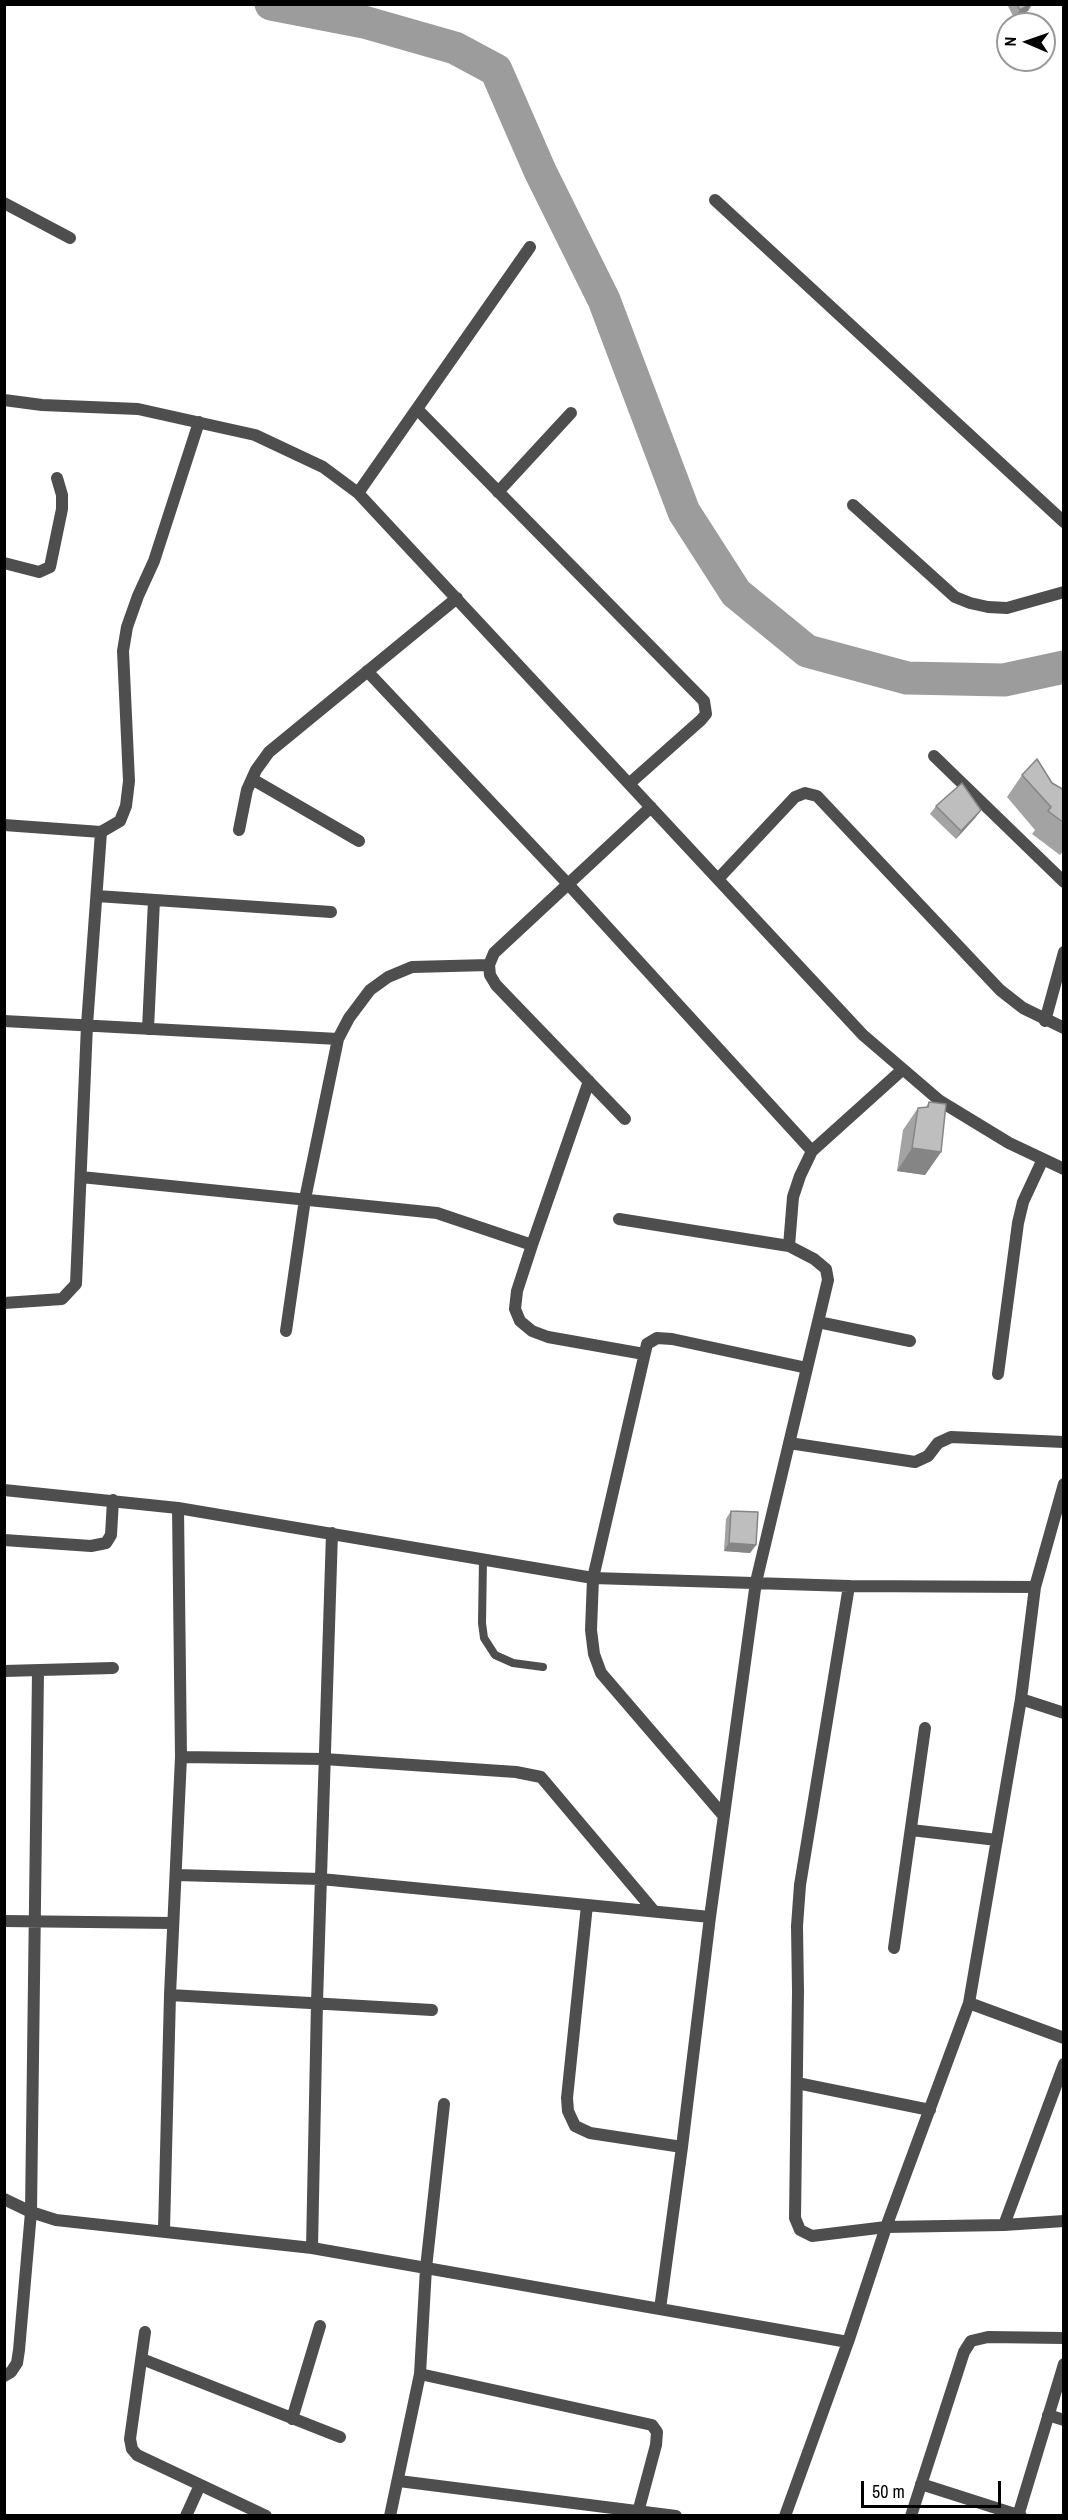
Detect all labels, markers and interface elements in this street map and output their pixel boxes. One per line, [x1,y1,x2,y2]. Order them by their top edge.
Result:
north arrow [996,12,1056,72]
text: N [999,36,1021,47]
scale bar [864,2469,1004,2507]
text: 50 m [872,2479,905,2504]

